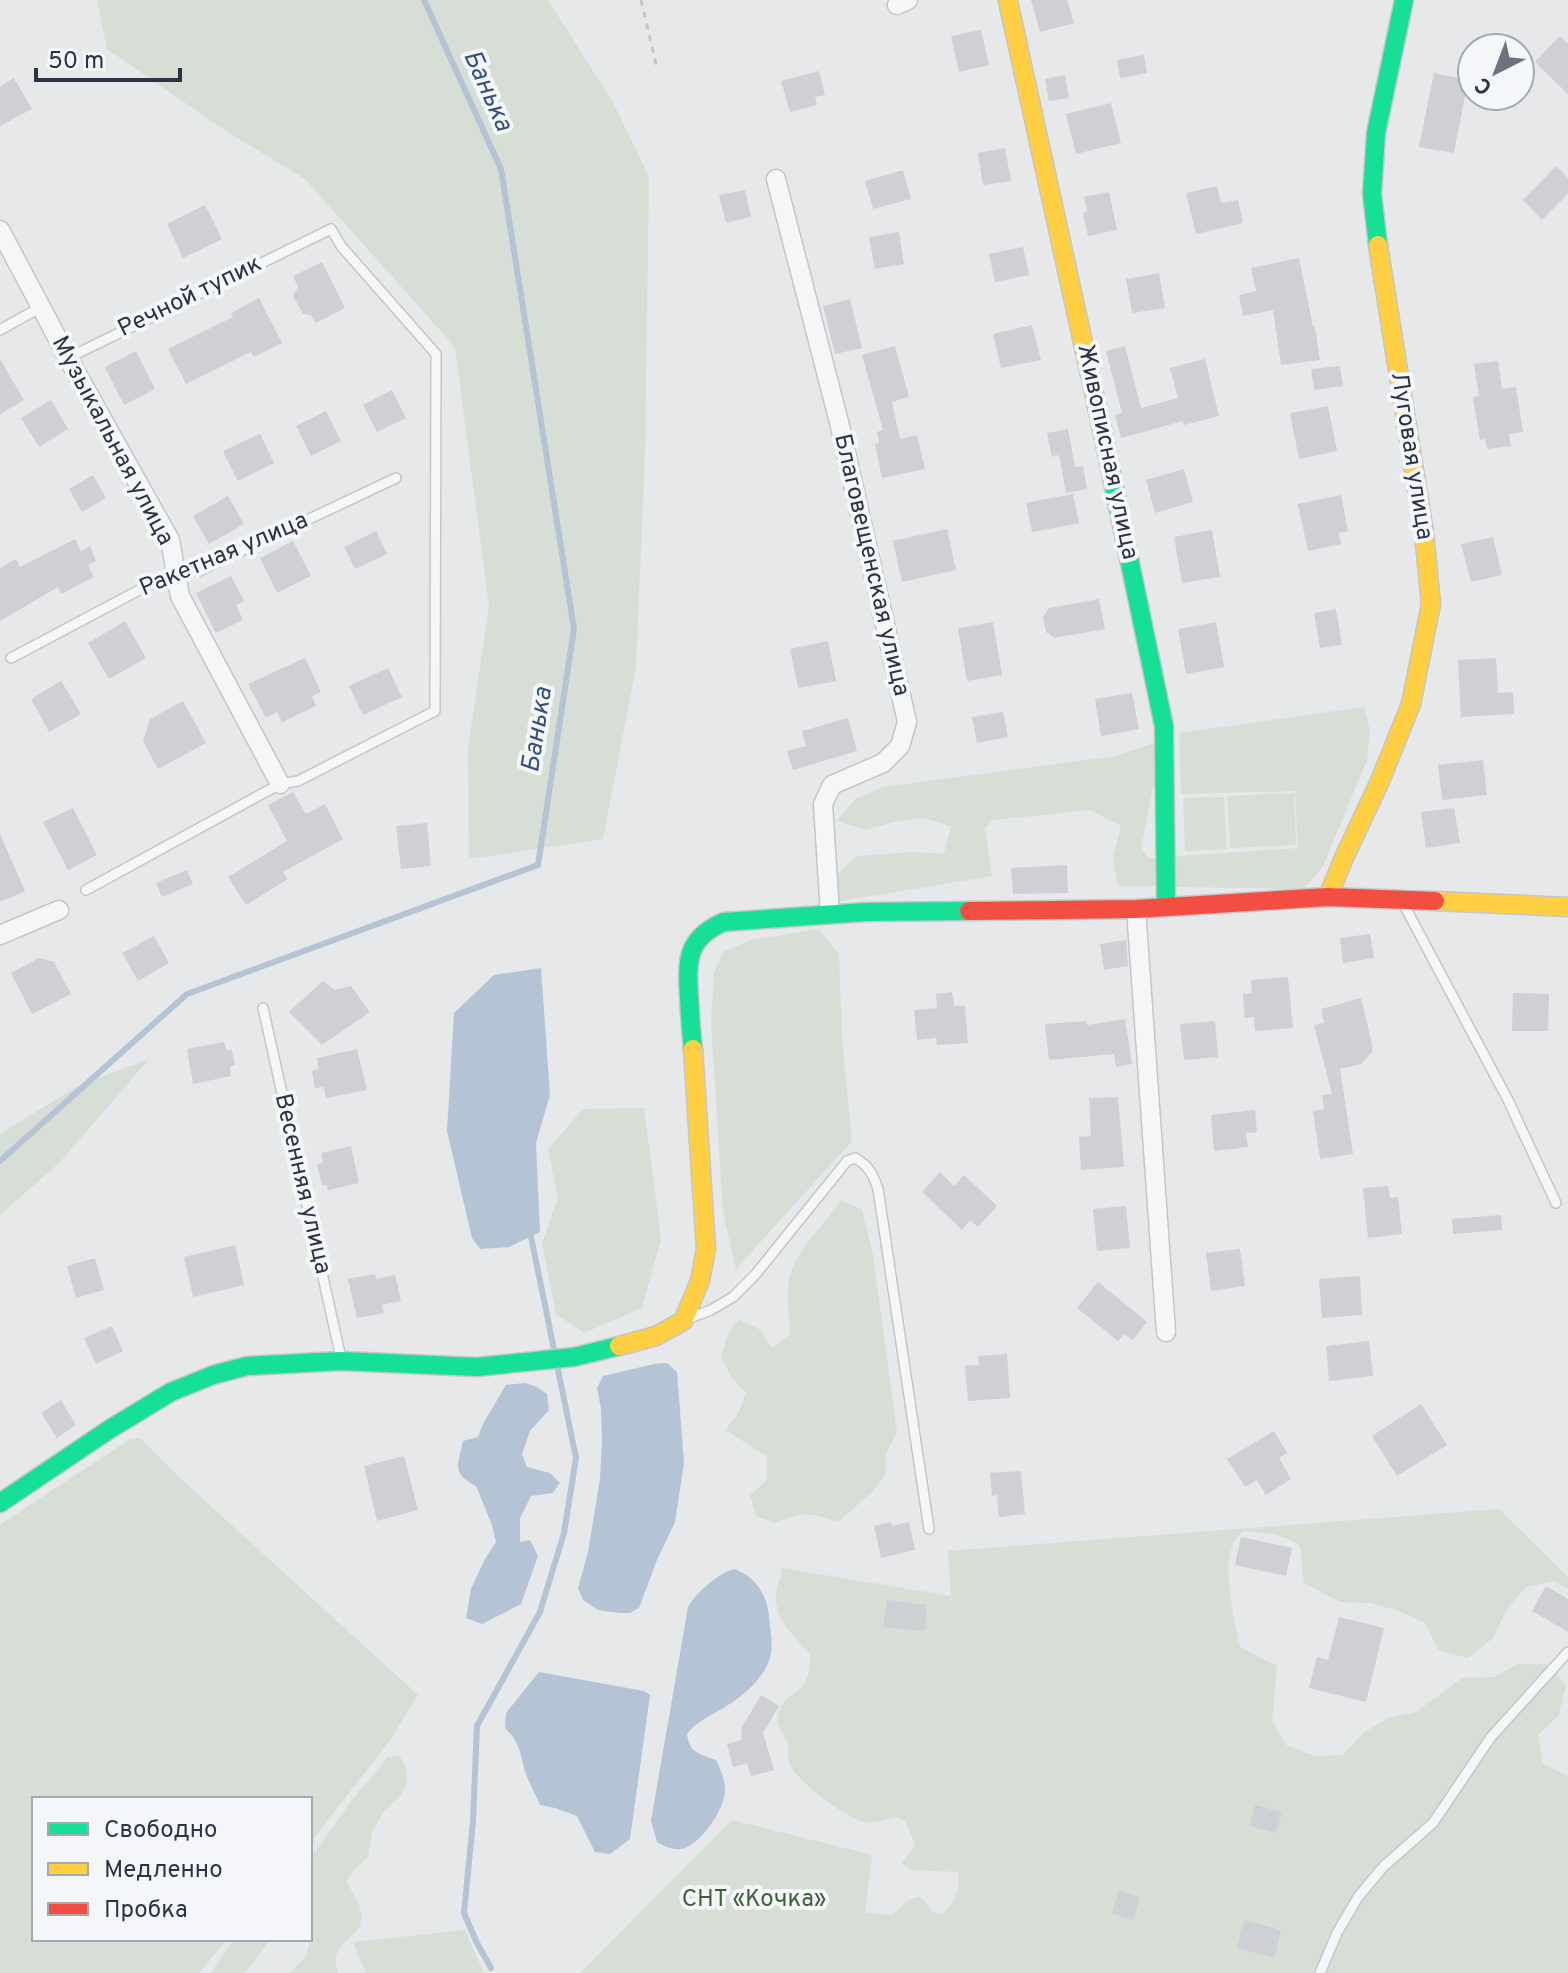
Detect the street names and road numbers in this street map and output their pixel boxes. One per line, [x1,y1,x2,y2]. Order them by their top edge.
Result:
street label: Речной тупик [113,249,267,345]
street label: Музыкальная улица [44,331,180,551]
street label: Живописная улица [1070,342,1144,562]
street label: Луговая улица [1383,370,1439,542]
street label: Благовещенская улица [826,431,916,699]
street label: Ракетная улица [135,506,313,604]
street label: Весенняя улица [267,1091,337,1277]

